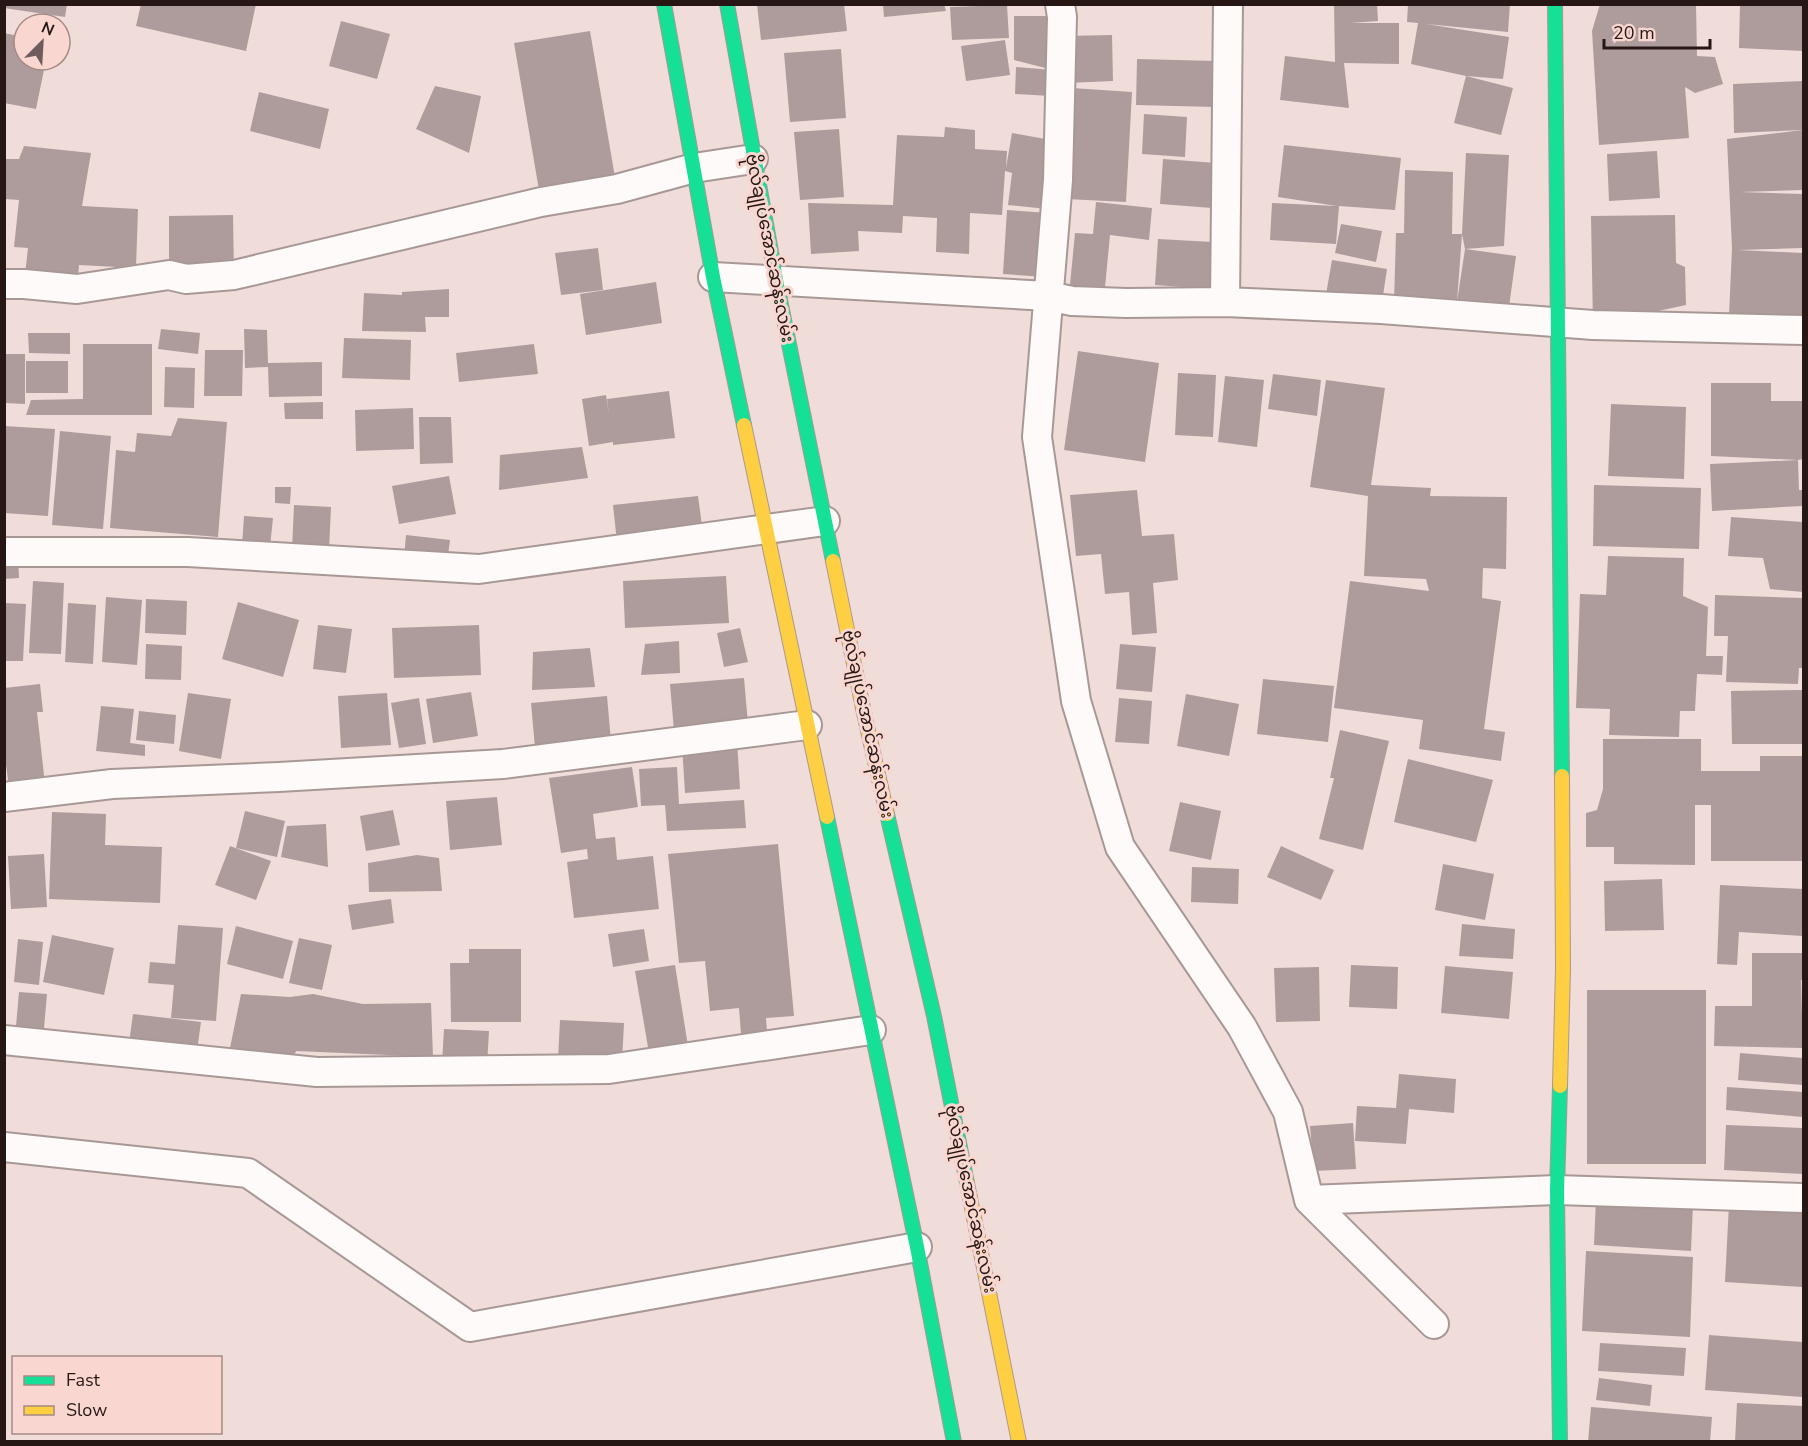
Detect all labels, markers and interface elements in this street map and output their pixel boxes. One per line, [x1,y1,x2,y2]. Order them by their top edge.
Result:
north arrow [12,12,72,72]
scale bar [1604,12,1710,50]
text: N [38,17,58,42]
text: 20 m [1613,21,1655,45]
street label: ဗိုလ်ချုပ်အောင်ဆန်းလမ်း [737,151,802,345]
street label: ဗိုလ်ချုပ်အောင်ဆန်းလမ်း [833,627,902,821]
street label: ဗိုလ်ချုပ်အောင်ဆန်းလမ်း [936,1102,1005,1296]
legend [12,1356,222,1434]
text: Fast [66,1368,101,1392]
text: Slow [66,1398,107,1422]

